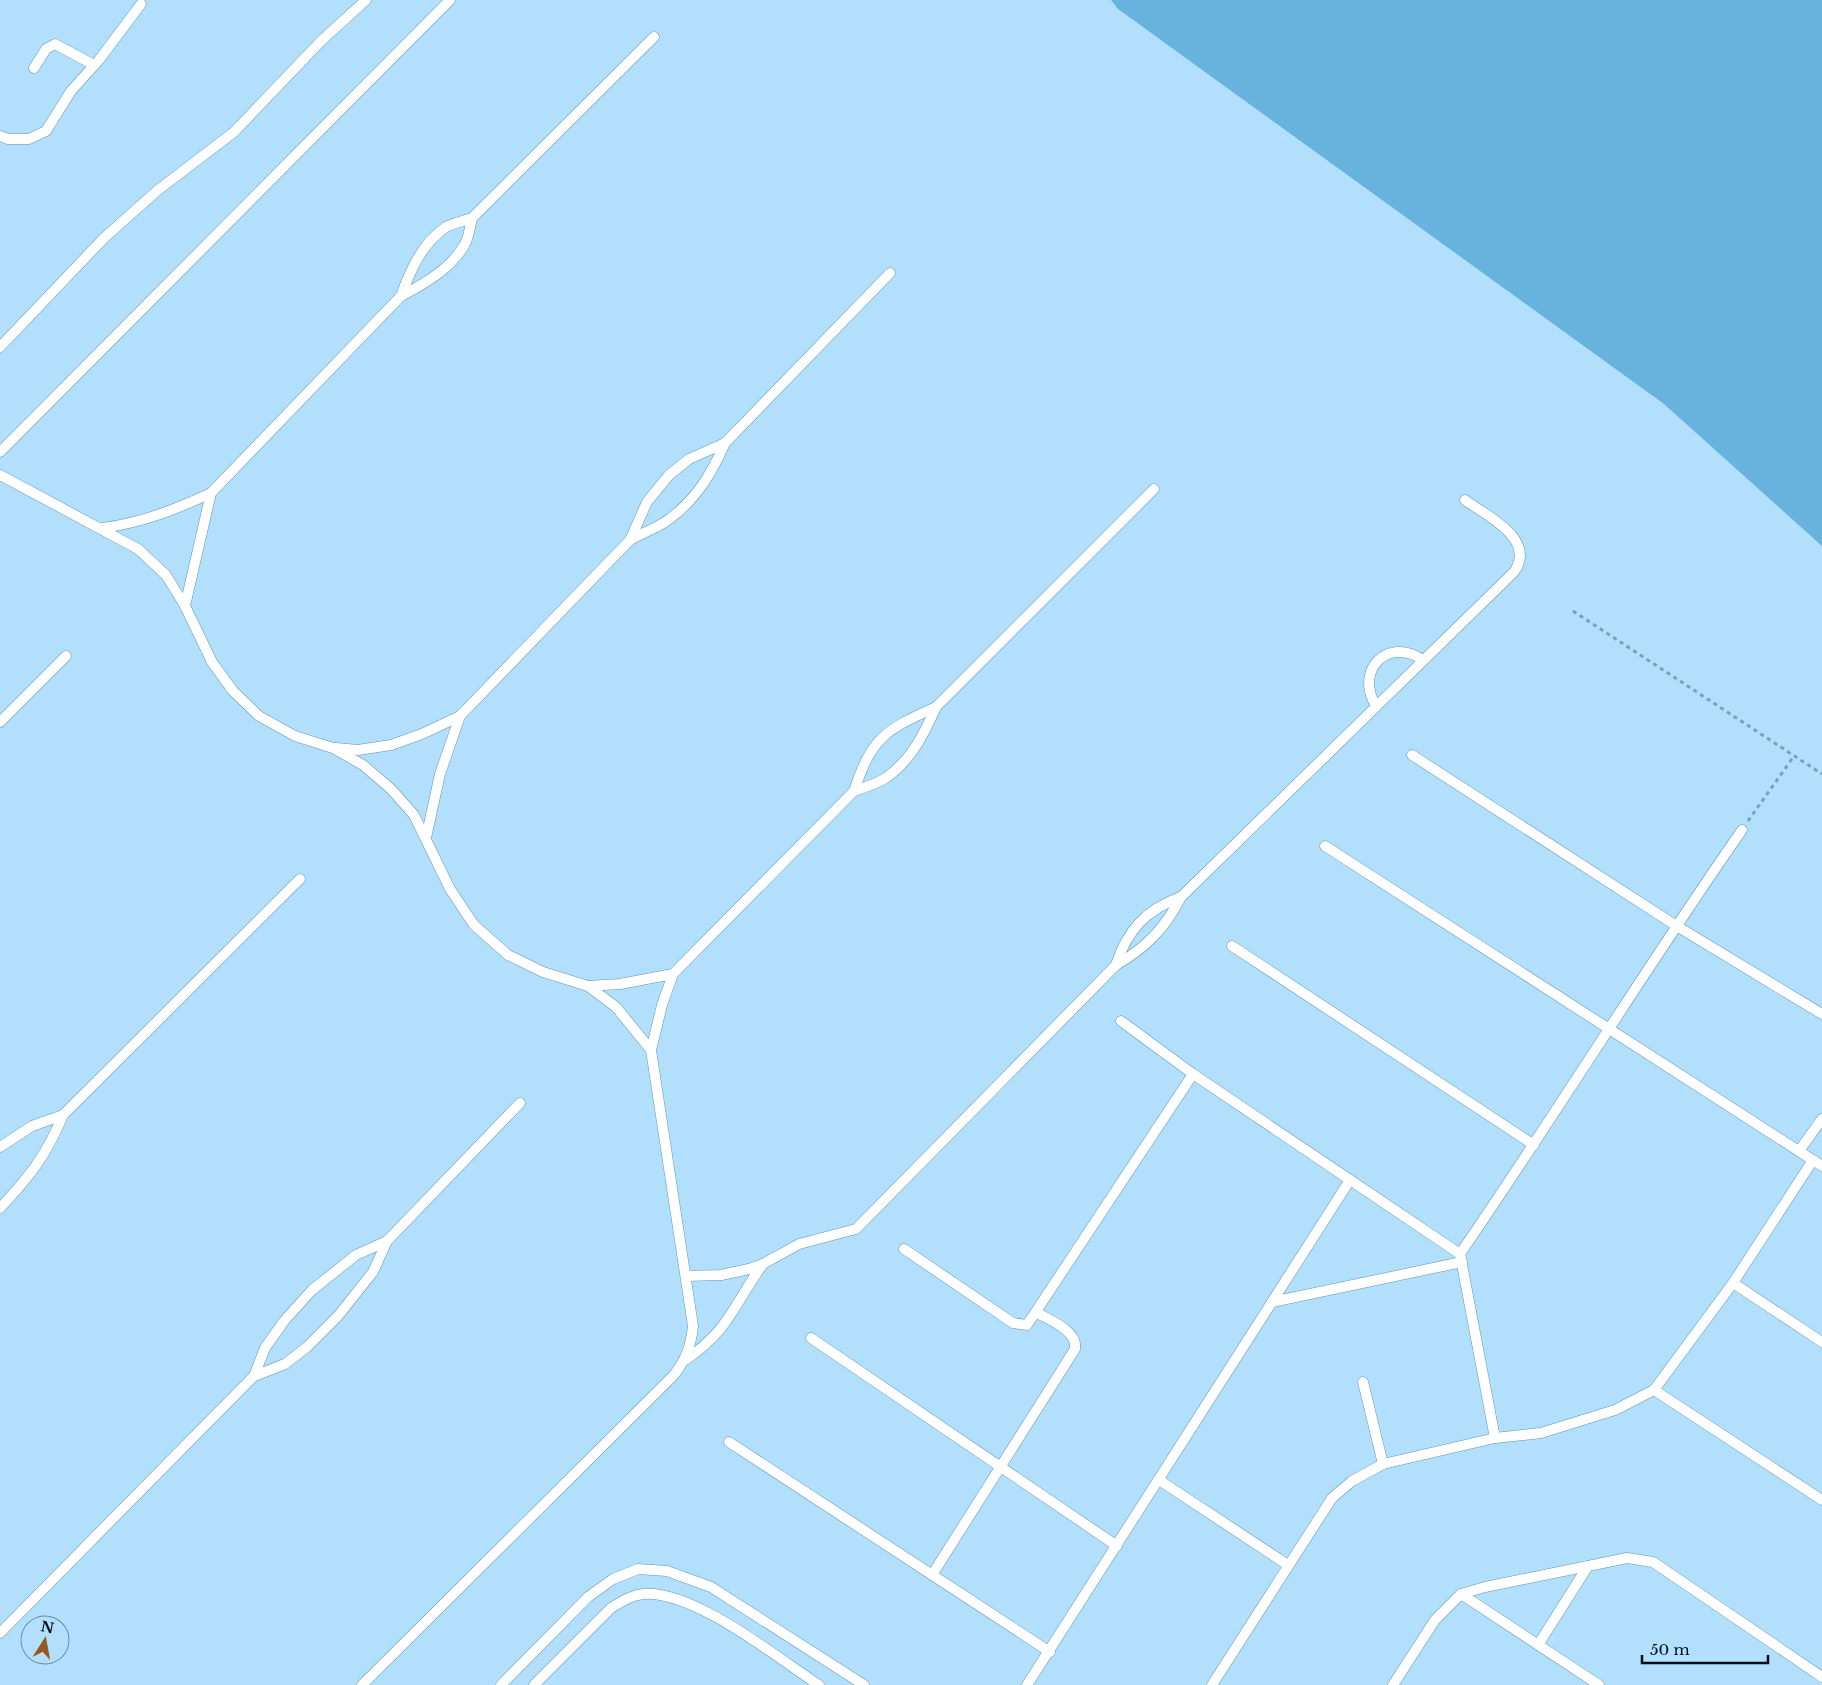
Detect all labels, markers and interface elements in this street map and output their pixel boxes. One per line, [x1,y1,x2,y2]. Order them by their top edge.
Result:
north arrow [20,1615,70,1665]
text: N [39,1617,56,1637]
scale bar [1642,1632,1768,1664]
text: 50 m [1650,1640,1690,1659]

